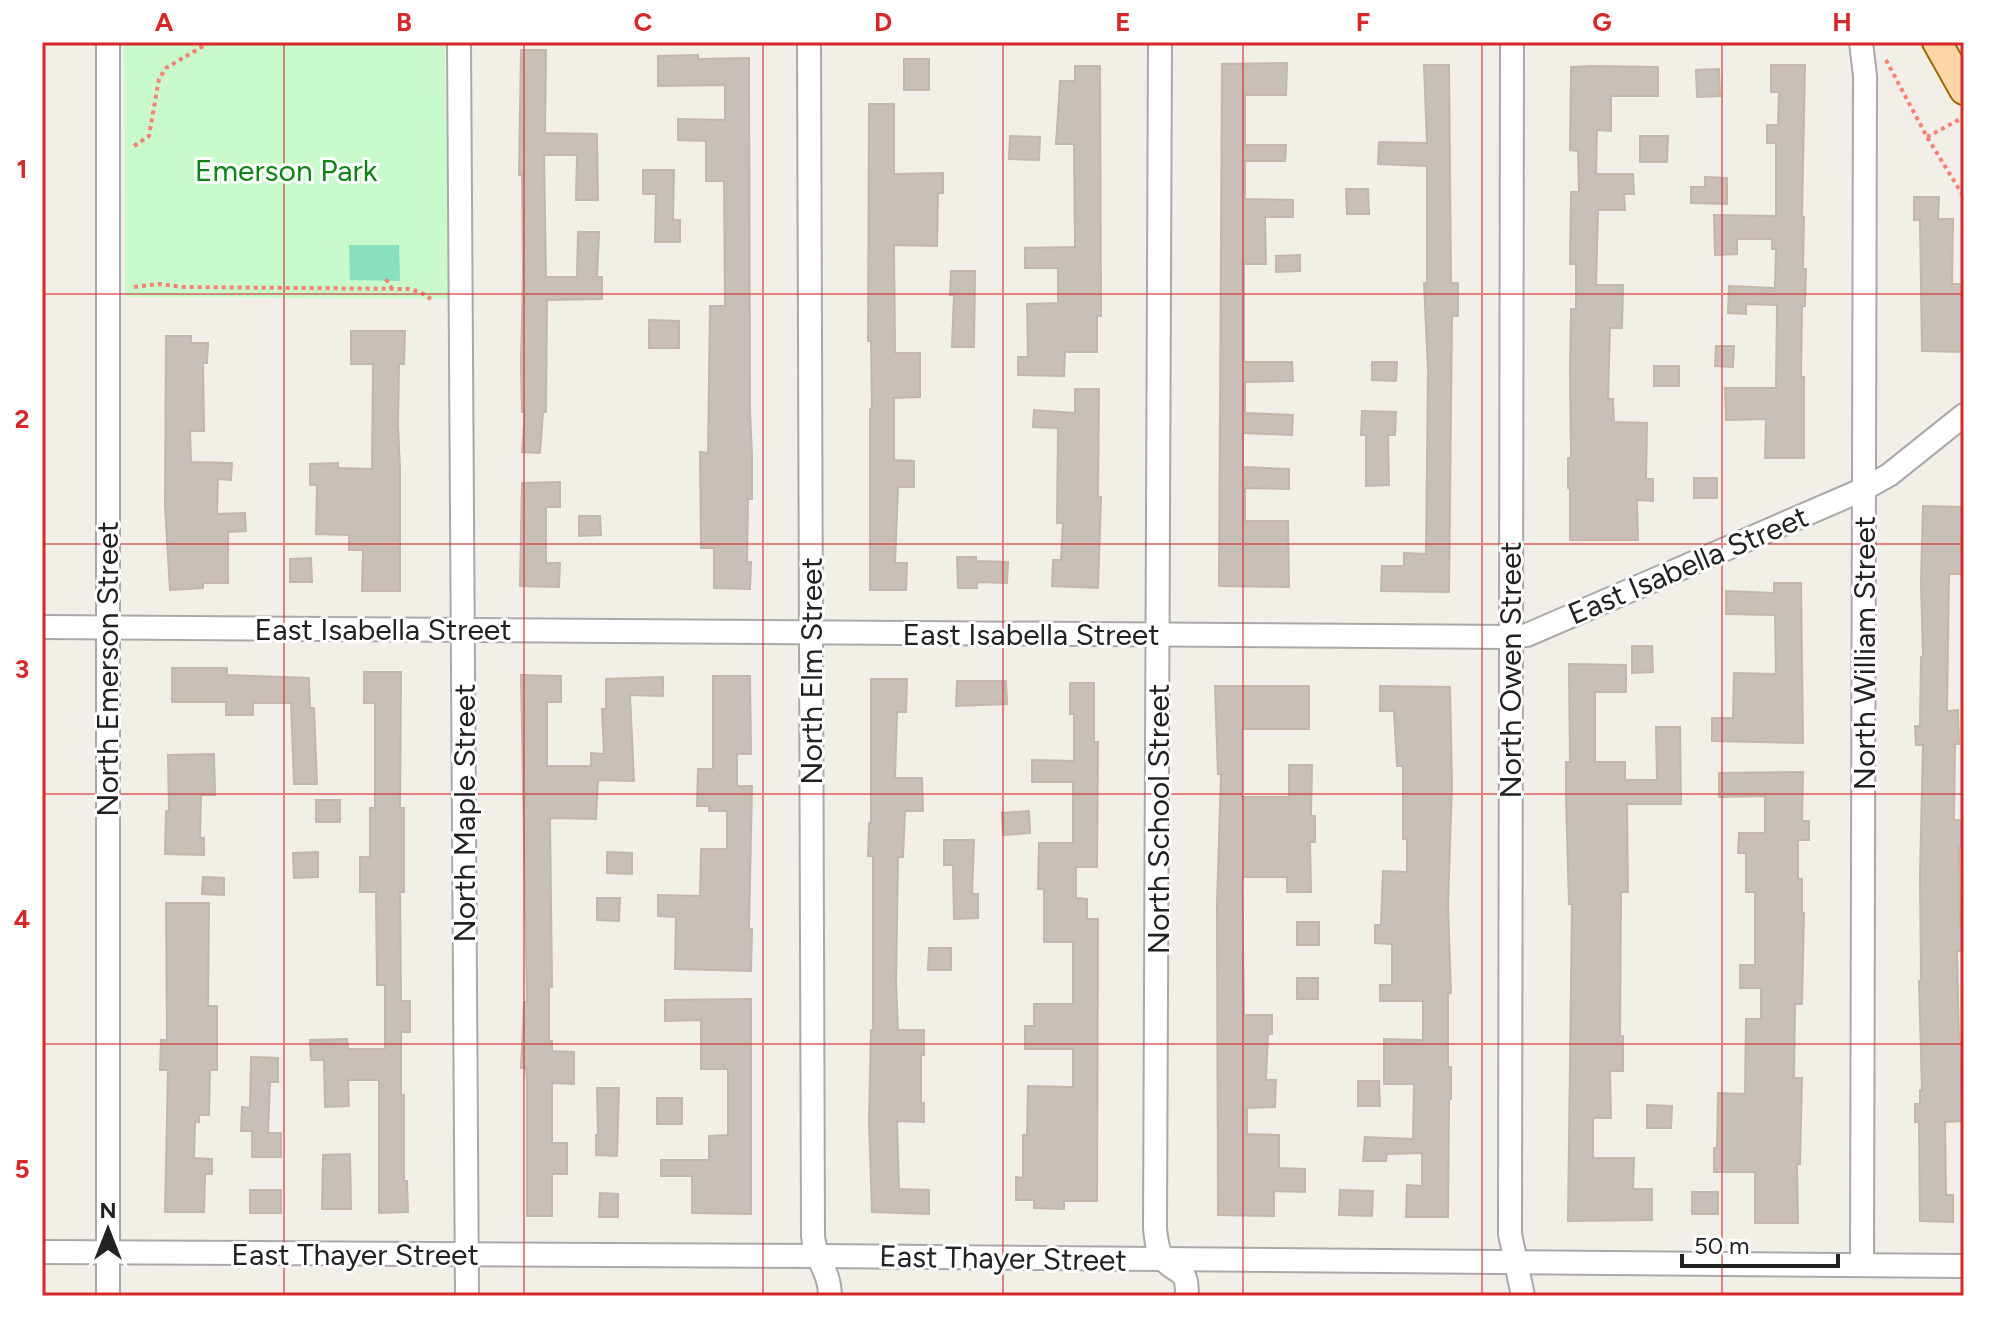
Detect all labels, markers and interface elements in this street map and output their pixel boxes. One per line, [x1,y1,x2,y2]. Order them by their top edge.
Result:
text: A [155,6,174,38]
text: B [396,6,412,38]
text: C [634,6,653,38]
text: D [874,6,892,38]
text: E [1115,6,1131,38]
text: F [1356,6,1370,38]
text: G [1592,6,1612,38]
text: H [1832,6,1852,38]
park label: Emerson Park [195,152,378,189]
text: 1 [17,153,27,185]
text: 2 [14,403,30,435]
street label: East Isabella Street [1562,498,1814,632]
street label: North William Street [1846,516,1883,790]
street label: North Emerson Street [89,521,126,817]
street label: North Owen Street [1492,541,1529,799]
street label: North Elm Street [793,557,830,785]
street label: East Isabella Street [254,611,512,648]
street label: East Isabella Street [902,616,1160,653]
text: 3 [15,653,29,685]
street label: North Maple Street [446,683,483,943]
street label: North School Street [1140,684,1177,954]
text: 4 [14,903,30,935]
text: 5 [14,1153,30,1185]
north arrow [68,1190,148,1270]
text: N [99,1197,117,1224]
scale bar [1682,1218,1838,1268]
text: 50 m [1694,1231,1750,1260]
street label: East Thayer Street [231,1236,479,1273]
street label: East Thayer Street [879,1237,1127,1279]

